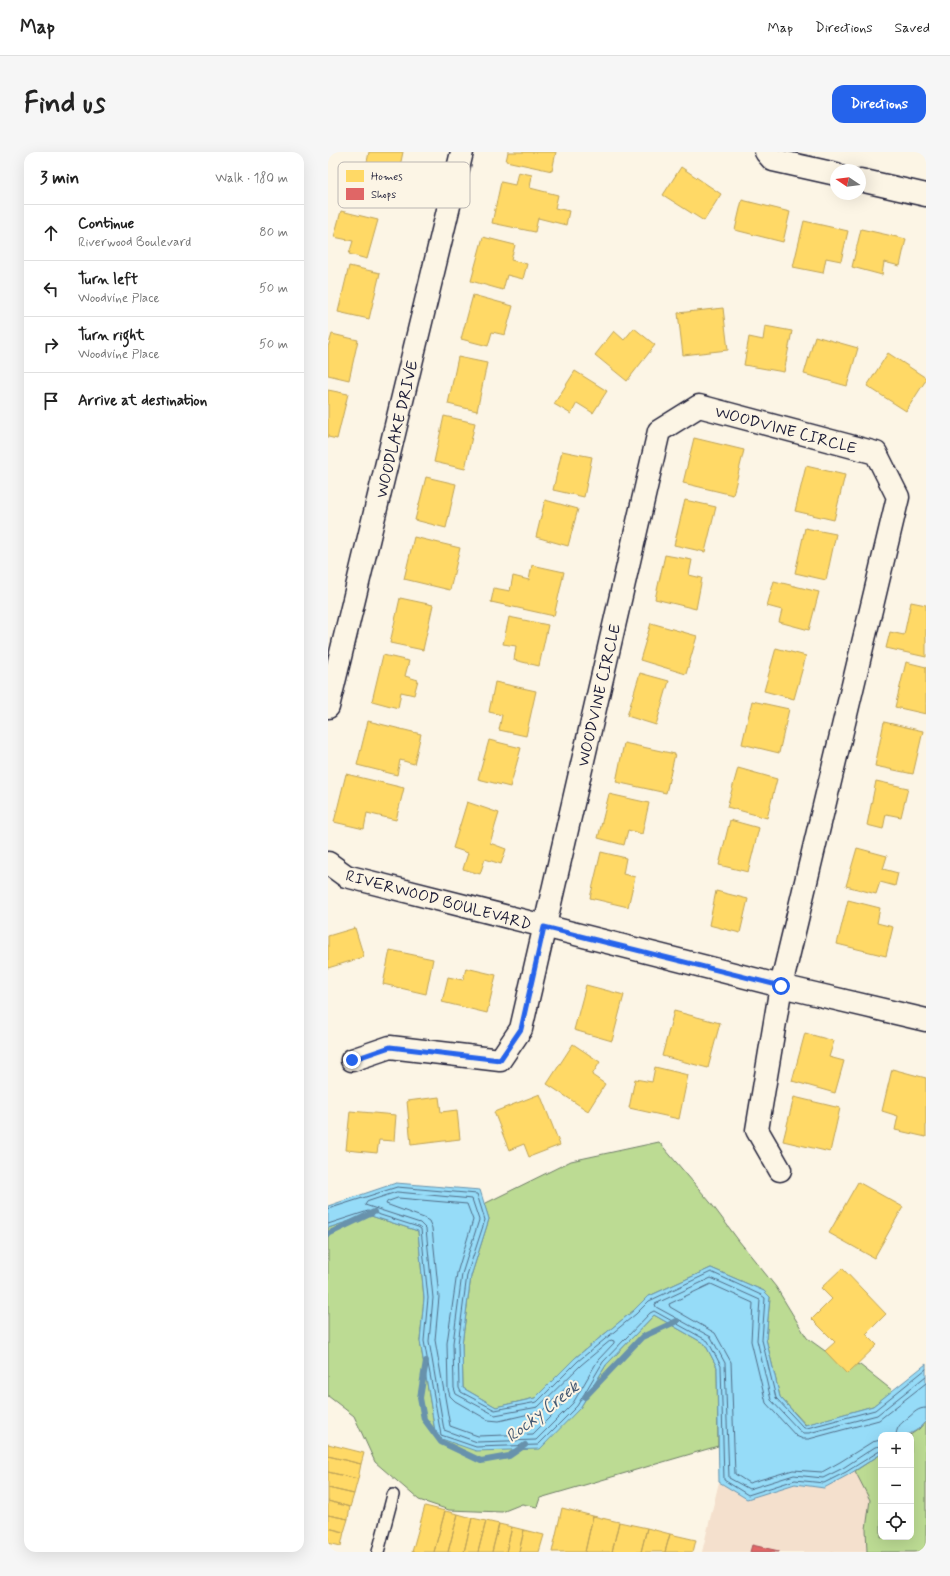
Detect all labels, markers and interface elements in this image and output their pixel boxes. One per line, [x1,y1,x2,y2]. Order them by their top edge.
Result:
text: Map [20,15,55,40]
text: Map [767,19,793,37]
text: Directions [815,19,873,37]
text: Saved [895,19,930,37]
button: Directions [832,85,926,123]
text: Find us [24,86,105,123]
legend [338,162,470,208]
north arrow [830,164,866,200]
text: 3 min [40,167,79,189]
text: Walk · 180 m [215,170,288,187]
text: Homes [371,170,403,184]
text: Shops [371,188,396,202]
text: Continue [78,214,134,234]
icon: ahead [40,222,62,244]
text: 80 m [259,224,288,241]
text: Riverwood Boulevard [78,234,191,251]
text: Turn left [78,270,138,290]
icon: left [40,278,62,300]
text: 50 m [259,280,288,297]
text: Woodvine Place [78,290,160,307]
text: Turn right [78,326,145,346]
icon: right [40,334,62,356]
text: 50 m [259,336,288,353]
text: Woodvine Place [78,346,160,363]
street label: WOODLAKE DRIVE [371,358,424,500]
icon: arrive [40,390,62,412]
text: Arrive at destination [78,391,207,411]
street label: WOODVINE CIRCLE [712,401,859,459]
street label: WOODVINE CIRCLE [573,622,626,769]
street label: RIVERWOOD BOULEVARD [343,866,534,935]
route start [772,977,790,995]
route end [343,1051,361,1069]
water label: Rocky Creek [501,1375,585,1447]
map controls [878,1432,914,1540]
button: + [878,1432,914,1468]
button: − [878,1468,914,1504]
button: locate [878,1504,914,1540]

